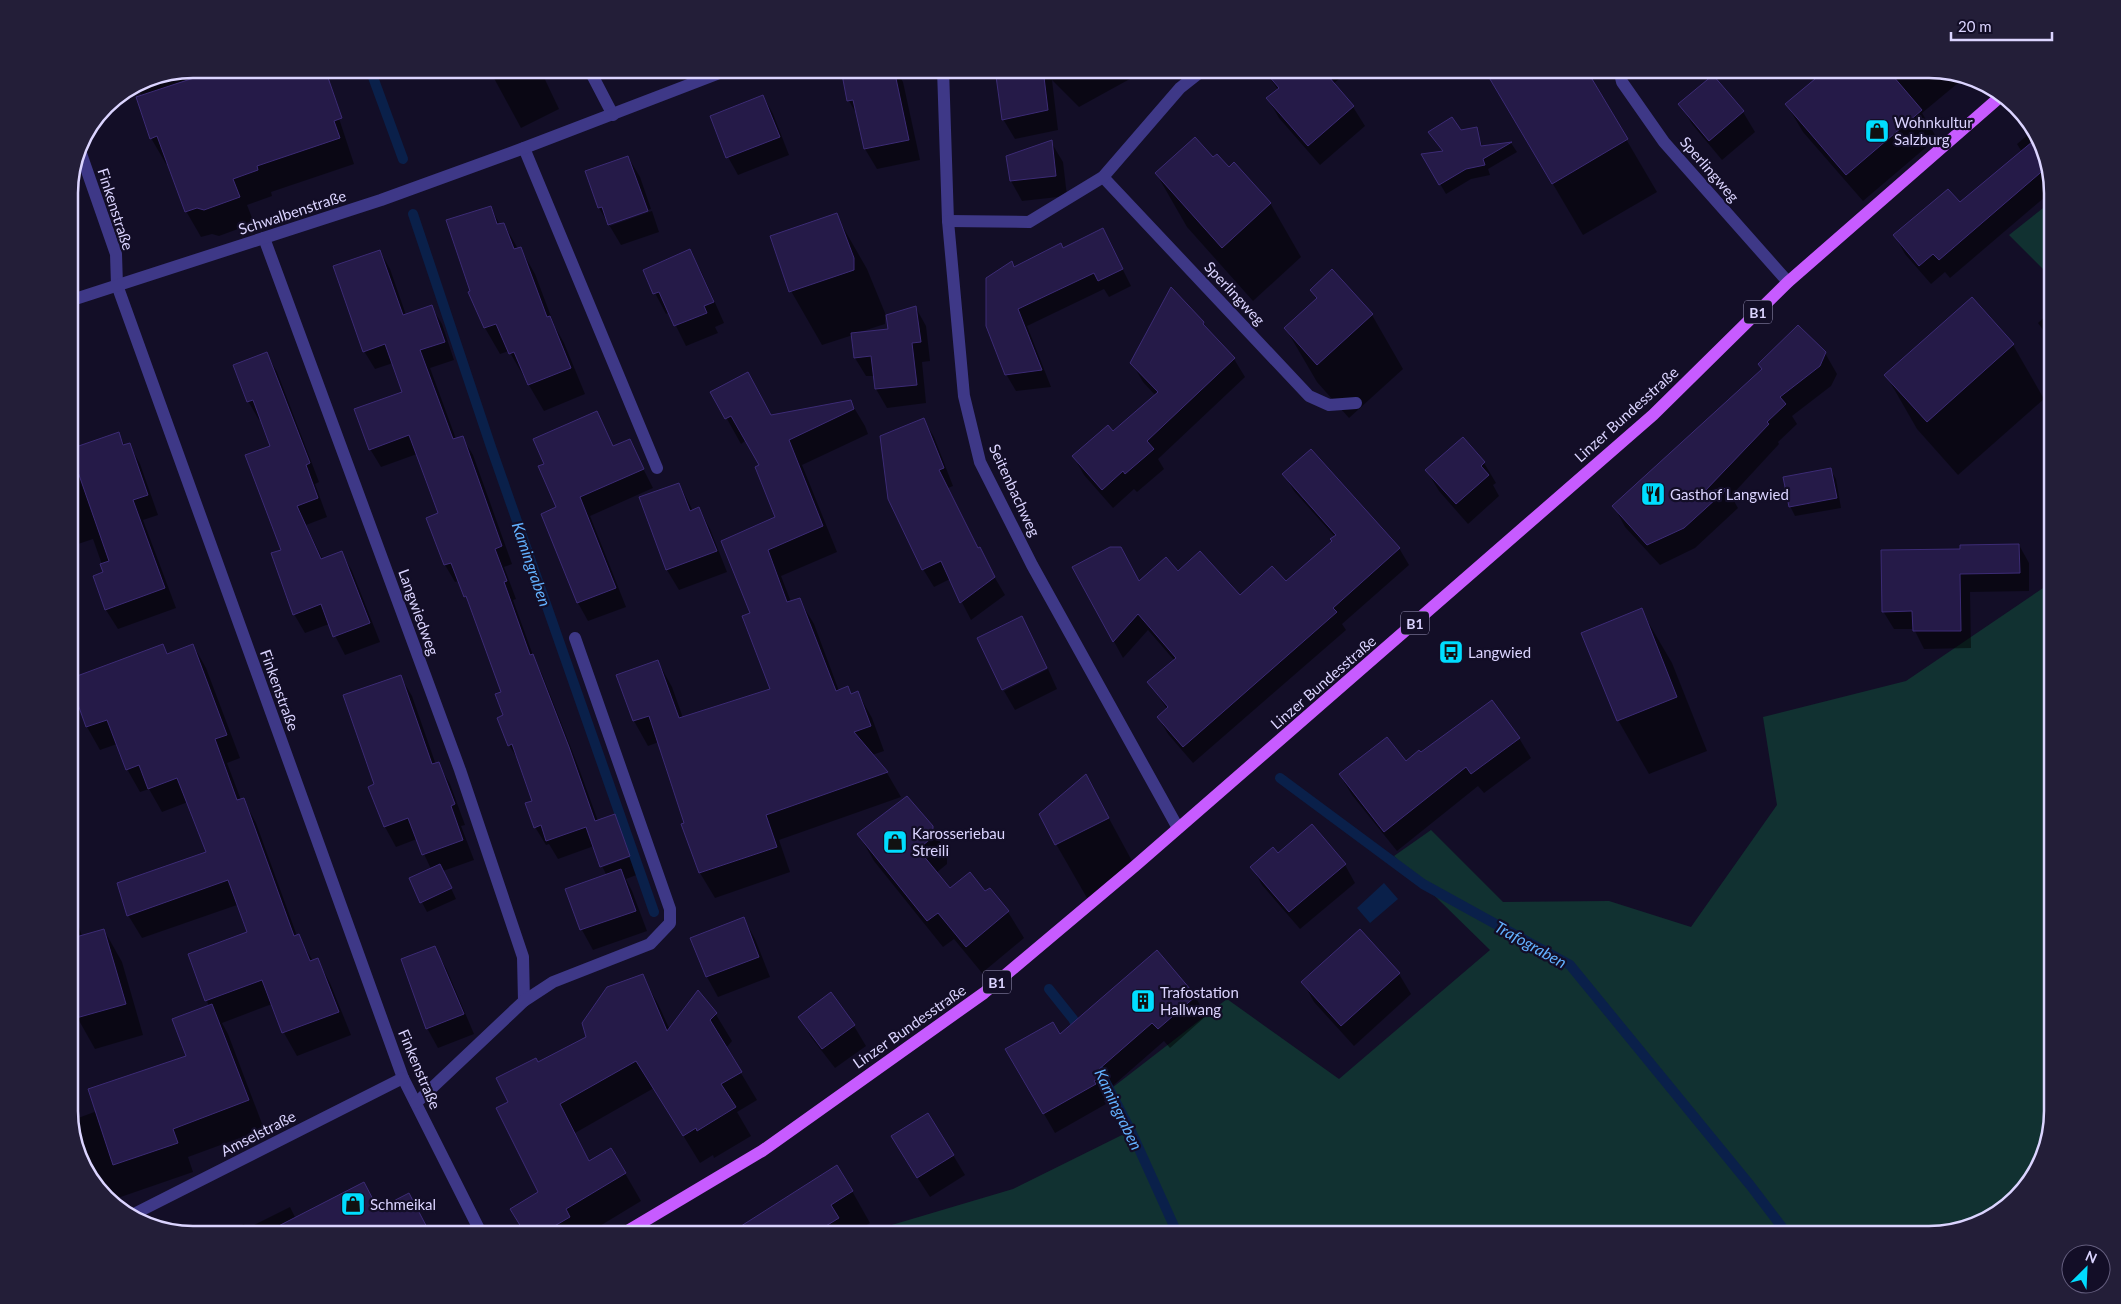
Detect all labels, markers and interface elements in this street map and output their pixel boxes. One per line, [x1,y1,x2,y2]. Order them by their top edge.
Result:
scale bar [1951,10,2052,42]
text: 20 m [1958,17,1992,35]
place label: Wohnkultur Salzburg [1894,113,1973,148]
shop icon: Wohnkultur Salzburg [1864,118,1890,144]
street label: Sperlingweg [1677,133,1743,205]
street label: Finkenstraße [94,166,138,252]
street label: Schwalbenstraße [236,186,348,238]
street label: Sperlingweg [1201,257,1269,329]
road number: B1 [1744,300,1772,324]
street label: Linzer Bundesstraße [1570,363,1682,465]
street label: Seitenbachweg [986,441,1044,539]
restaurant icon: Gasthof Langwied [1640,481,1666,507]
place label: Gasthof Langwied [1670,485,1789,503]
water label: Kamingraben [509,519,555,609]
street label: Langwiedweg [395,566,443,658]
road number: B1 [1401,612,1429,634]
street label: Linzer Bundesstraße [1267,631,1379,733]
bus stop icon: Langwied [1438,639,1464,665]
place label: Langwied [1468,643,1531,661]
street label: Finkenstraße [257,647,303,733]
place label: Karosseriebau Streili [912,824,1005,859]
shop icon: Karosseriebau Streili [882,829,908,855]
water label: Trafograben [1492,916,1570,972]
road number: B1 [983,970,1011,994]
street label: Linzer Bundesstraße [849,980,969,1072]
place label: Trafostation Hallwang [1160,983,1239,1018]
building icon: Trafostation Hallwang [1130,988,1156,1014]
street label: Finkenstraße [395,1026,445,1112]
water label: Kamingraben [1091,1065,1147,1153]
street label: Amselstraße [218,1106,299,1160]
shop icon: Schmeikal [340,1191,366,1217]
place label: Schmeikal [370,1195,436,1213]
north arrow [2061,1244,2111,1294]
text: N [2083,1247,2100,1267]

